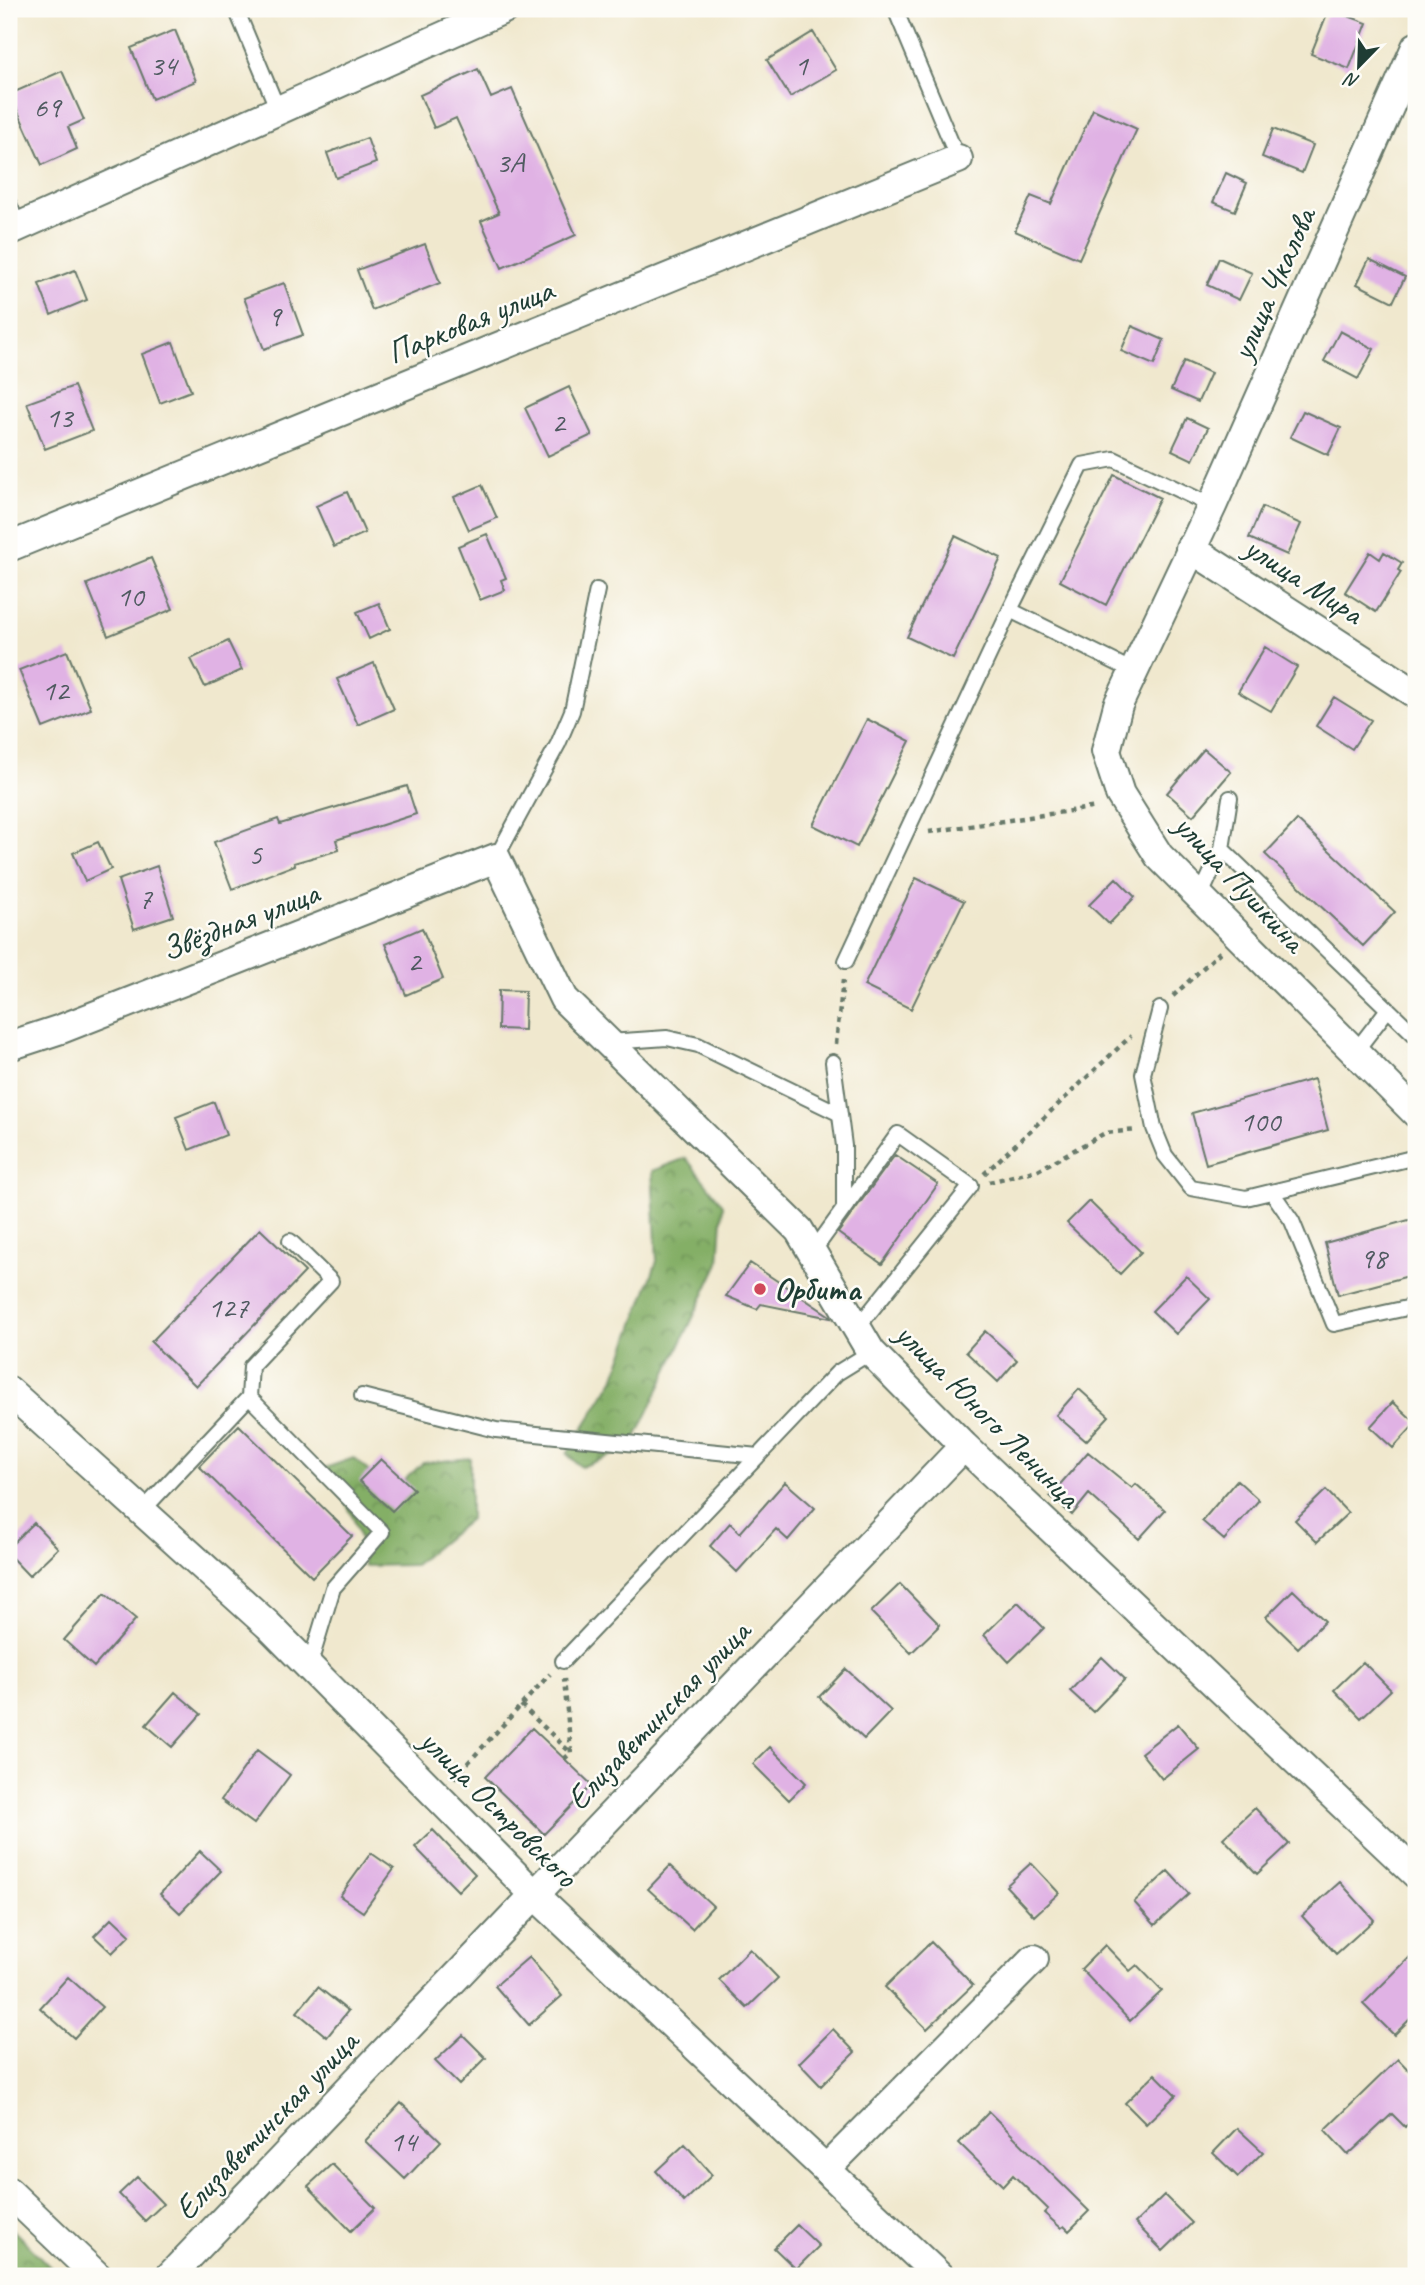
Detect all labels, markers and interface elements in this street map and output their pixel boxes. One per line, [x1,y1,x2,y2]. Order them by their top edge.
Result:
north arrow [1324,32,1394,102]
house number: 34 [150,46,179,84]
house number: 1 [794,46,809,84]
text: N [1340,66,1363,94]
house number: 69 [34,88,63,126]
house number: 3А [496,143,526,181]
street label: улица Чкалова [1220,199,1326,368]
street label: Парковая улица [381,268,562,373]
house number: 9 [267,297,283,335]
house number: 13 [46,398,75,436]
house number: 2 [551,403,567,441]
street label: улица Мира [1235,525,1373,635]
house number: 10 [117,577,146,615]
house number: 12 [42,671,71,709]
street label: улица Пушкина [1164,804,1316,963]
house number: 5 [248,835,263,873]
street label: Звёздная улица [155,871,326,970]
house number: 7 [138,879,153,917]
house number: 2 [407,942,423,980]
house number: 100 [1240,1102,1283,1140]
house number: 98 [1360,1239,1389,1277]
place label: Орбита [774,1268,863,1310]
marker: Орбита [752,1281,768,1297]
house number: 127 [208,1288,250,1326]
street label: улица Юного Ленинца [885,1312,1091,1518]
street label: Елизаветинская улица [557,1610,761,1819]
street label: улица Островского [410,1719,588,1897]
street label: Елизаветинская улица [165,2020,369,2229]
house number: 14 [390,2122,419,2160]

